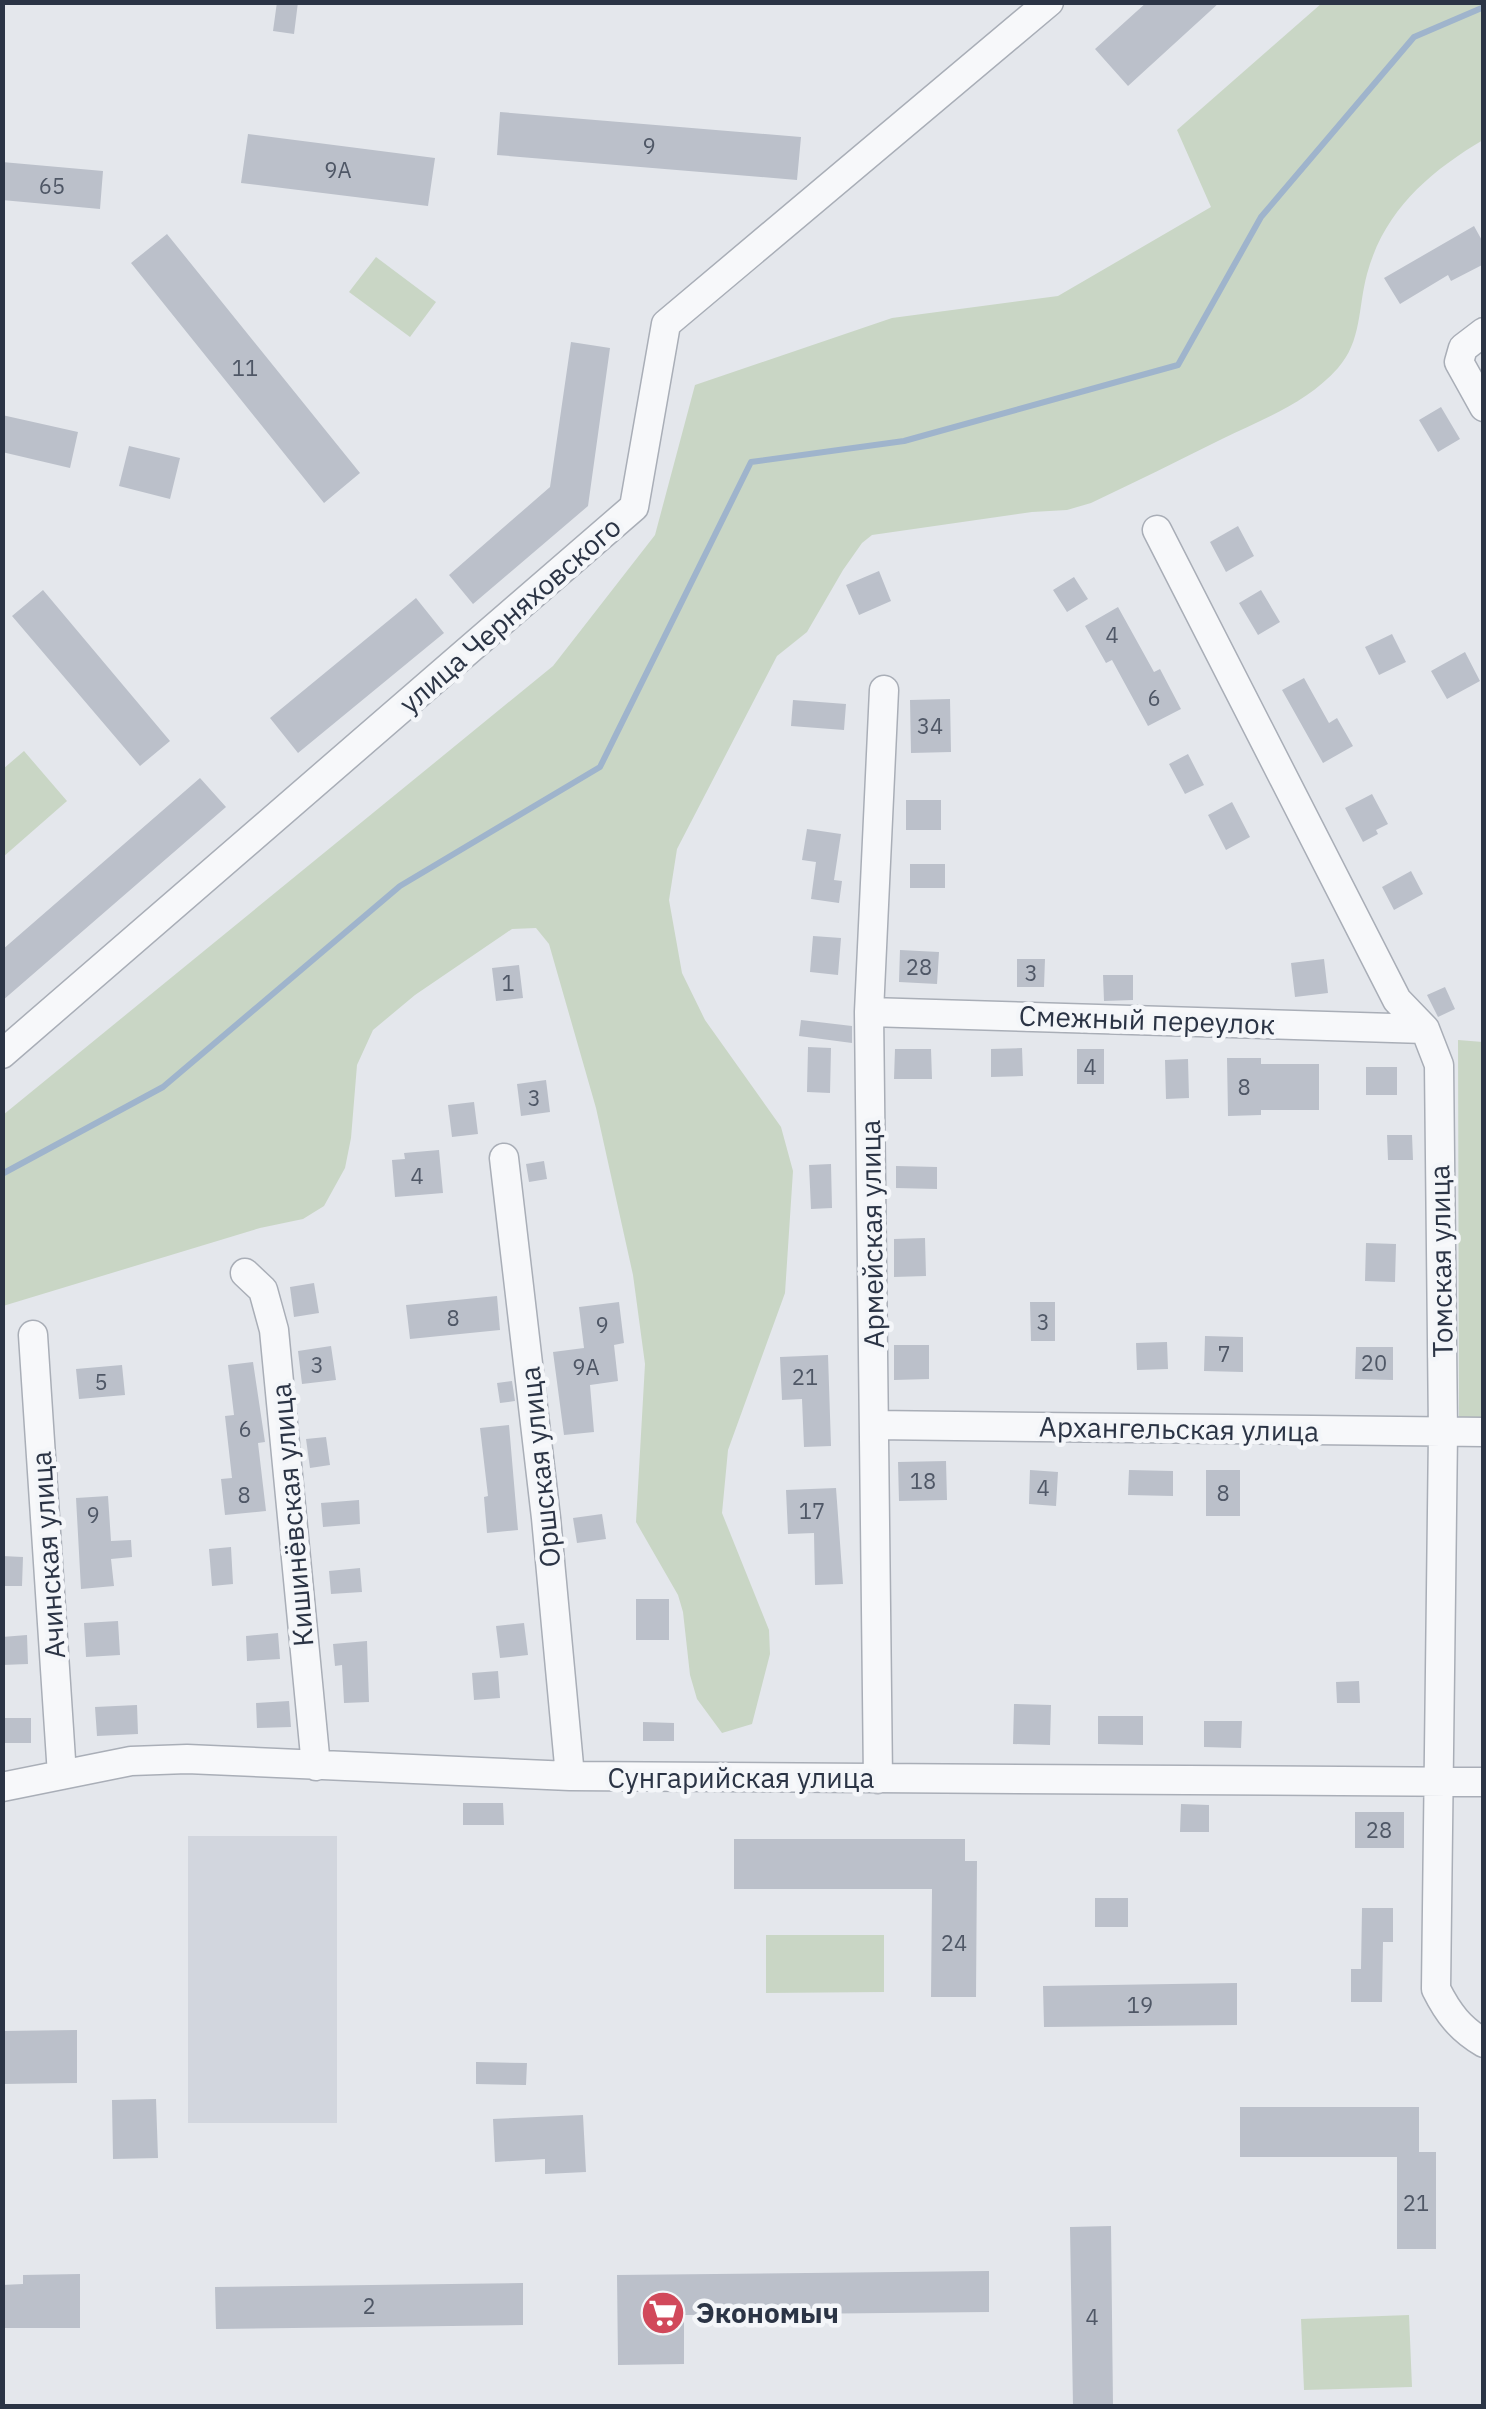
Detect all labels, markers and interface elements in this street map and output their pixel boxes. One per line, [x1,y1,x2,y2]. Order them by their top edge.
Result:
house number: 9 [642,131,656,160]
house number: 9А [324,155,352,184]
house number: 65 [39,171,65,200]
house number: 11 [232,353,258,382]
street label: улица Черняховского [391,508,628,721]
house number: 4 [1105,620,1119,649]
house number: 6 [1147,683,1161,712]
house number: 34 [917,711,943,740]
house number: 28 [906,952,932,981]
house number: 3 [1024,958,1038,987]
house number: 1 [501,968,515,997]
street label: Смежный переулок [1018,997,1276,1042]
house number: 4 [1083,1052,1097,1081]
house number: 8 [1237,1072,1251,1101]
house number: 3 [527,1083,541,1112]
street label: Армейская улица [851,1119,892,1349]
house number: 4 [410,1161,424,1190]
street label: Томская улица [1420,1164,1461,1358]
house number: 8 [446,1303,460,1332]
house number: 3 [1036,1307,1050,1336]
house number: 9 [595,1310,609,1339]
house number: 7 [1217,1339,1231,1368]
house number: 20 [1361,1348,1387,1377]
house number: 3 [310,1350,324,1379]
house number: 9А [572,1352,600,1381]
house number: 21 [792,1362,818,1391]
street label: Оршская улица [511,1365,568,1569]
house number: 5 [94,1367,108,1396]
street label: Кишинёвская улица [262,1382,321,1648]
street label: Архангельская улица [1039,1408,1319,1449]
house number: 6 [238,1414,252,1443]
street label: Ачинская улица [22,1450,73,1660]
house number: 18 [910,1466,936,1495]
house number: 4 [1036,1473,1050,1502]
house number: 8 [1216,1478,1230,1507]
house number: 8 [237,1480,251,1509]
house number: 17 [799,1496,825,1525]
house number: 9 [86,1500,100,1529]
street label: Сунгарийская улица [607,1759,875,1796]
house number: 28 [1366,1815,1392,1844]
house number: 24 [941,1928,967,1957]
house number: 19 [1127,1990,1153,2019]
house number: 21 [1403,2188,1429,2217]
supermarket icon: Экономыч [640,2290,686,2336]
house number: 2 [362,2291,376,2320]
place label: Экономыч [696,2294,839,2331]
house number: 4 [1085,2302,1099,2331]

